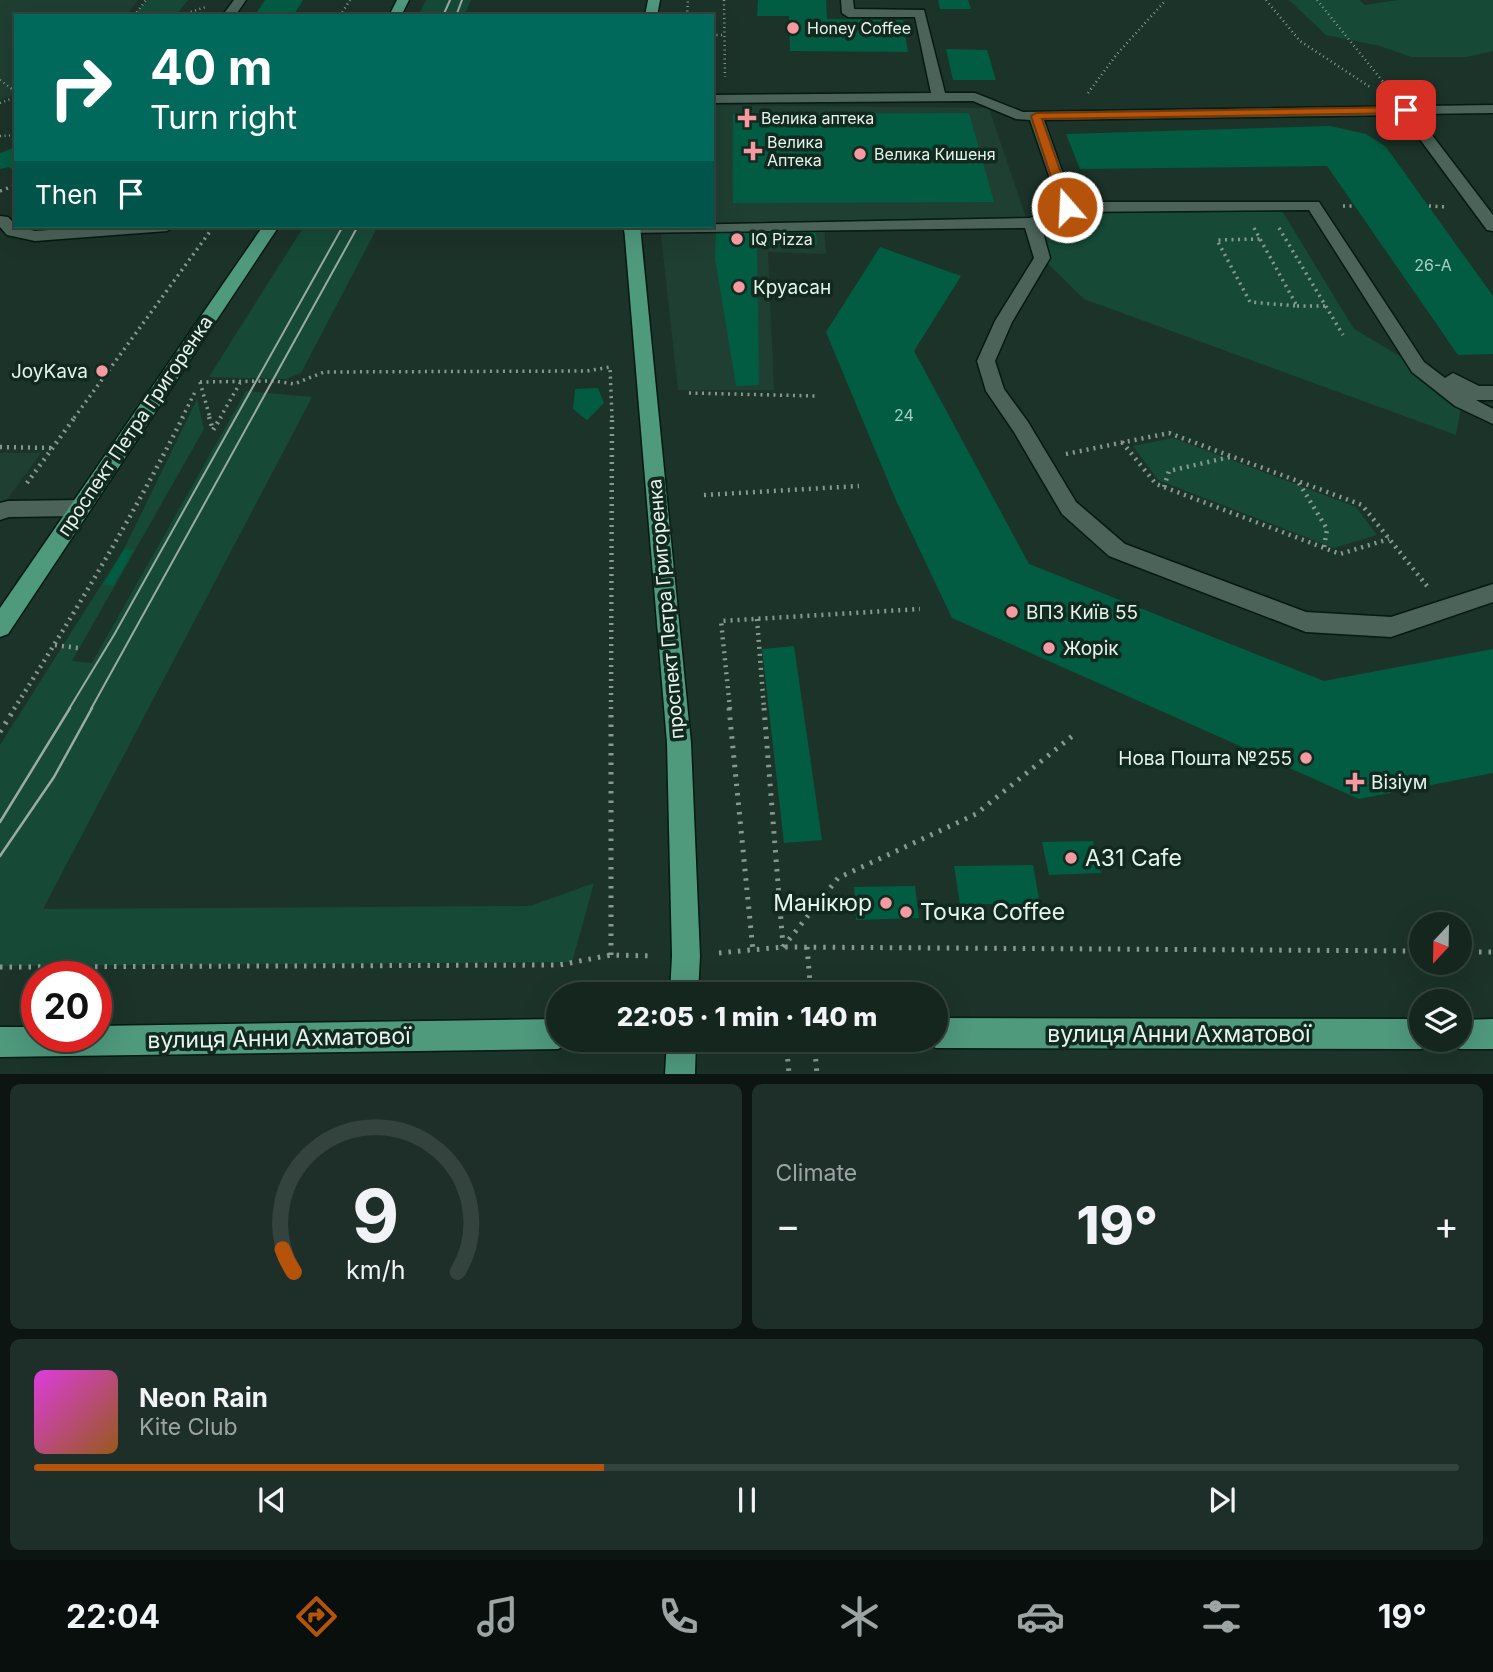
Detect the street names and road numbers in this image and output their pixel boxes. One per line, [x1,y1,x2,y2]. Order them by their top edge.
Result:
street label: проспект Петра Григоренка [52,311,218,541]
street label: проспект Петра Григоренка [643,478,689,740]
street label: вулиця Анни Ахматової [1047,1020,1312,1048]
street label: вулиця Анни Ахматової [147,1022,412,1054]

